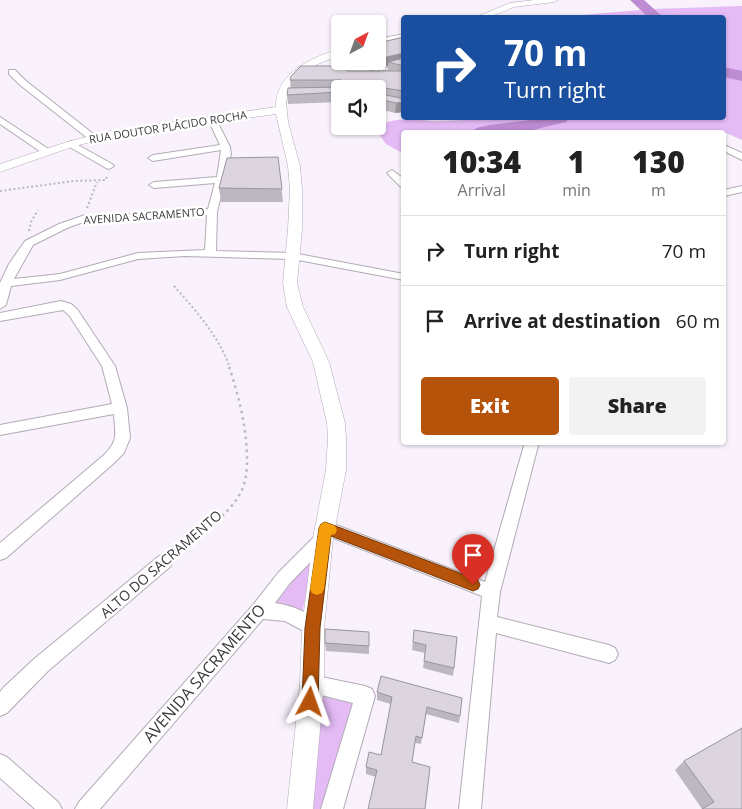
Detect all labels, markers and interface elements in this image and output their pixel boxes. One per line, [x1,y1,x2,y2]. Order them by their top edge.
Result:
north arrow [331,15,386,70]
map controls [331,15,386,135]
text: 70 m [504,29,587,76]
icon: right [421,35,486,100]
text: Turn right [504,74,606,104]
button: sound [331,80,386,135]
street label: RUA DOUTOR PLÁCIDO ROCHA [88,107,248,146]
text: 10:34 [442,141,521,182]
text: 1 [568,141,585,182]
text: 130 [632,141,685,182]
text: Arrival [458,179,506,201]
text: min [562,179,591,201]
text: m [651,179,666,201]
street label: AVENIDA SACRAMENTO [83,204,205,227]
icon: right [421,237,449,265]
text: Turn right [464,238,559,264]
text: 70 m [662,238,706,264]
icon: arrive [421,307,449,335]
text: Arrive at destination [464,308,661,334]
text: 60 m [676,308,720,334]
button: Exit [421,377,559,435]
button: Share [569,377,706,435]
street label: ALTO DO SACRAMENTO [96,505,226,622]
pin [452,534,494,585]
icon: arrive [459,541,487,569]
street label: AVENIDA SACRAMENTO [138,599,270,747]
position arrow [283,675,335,727]

